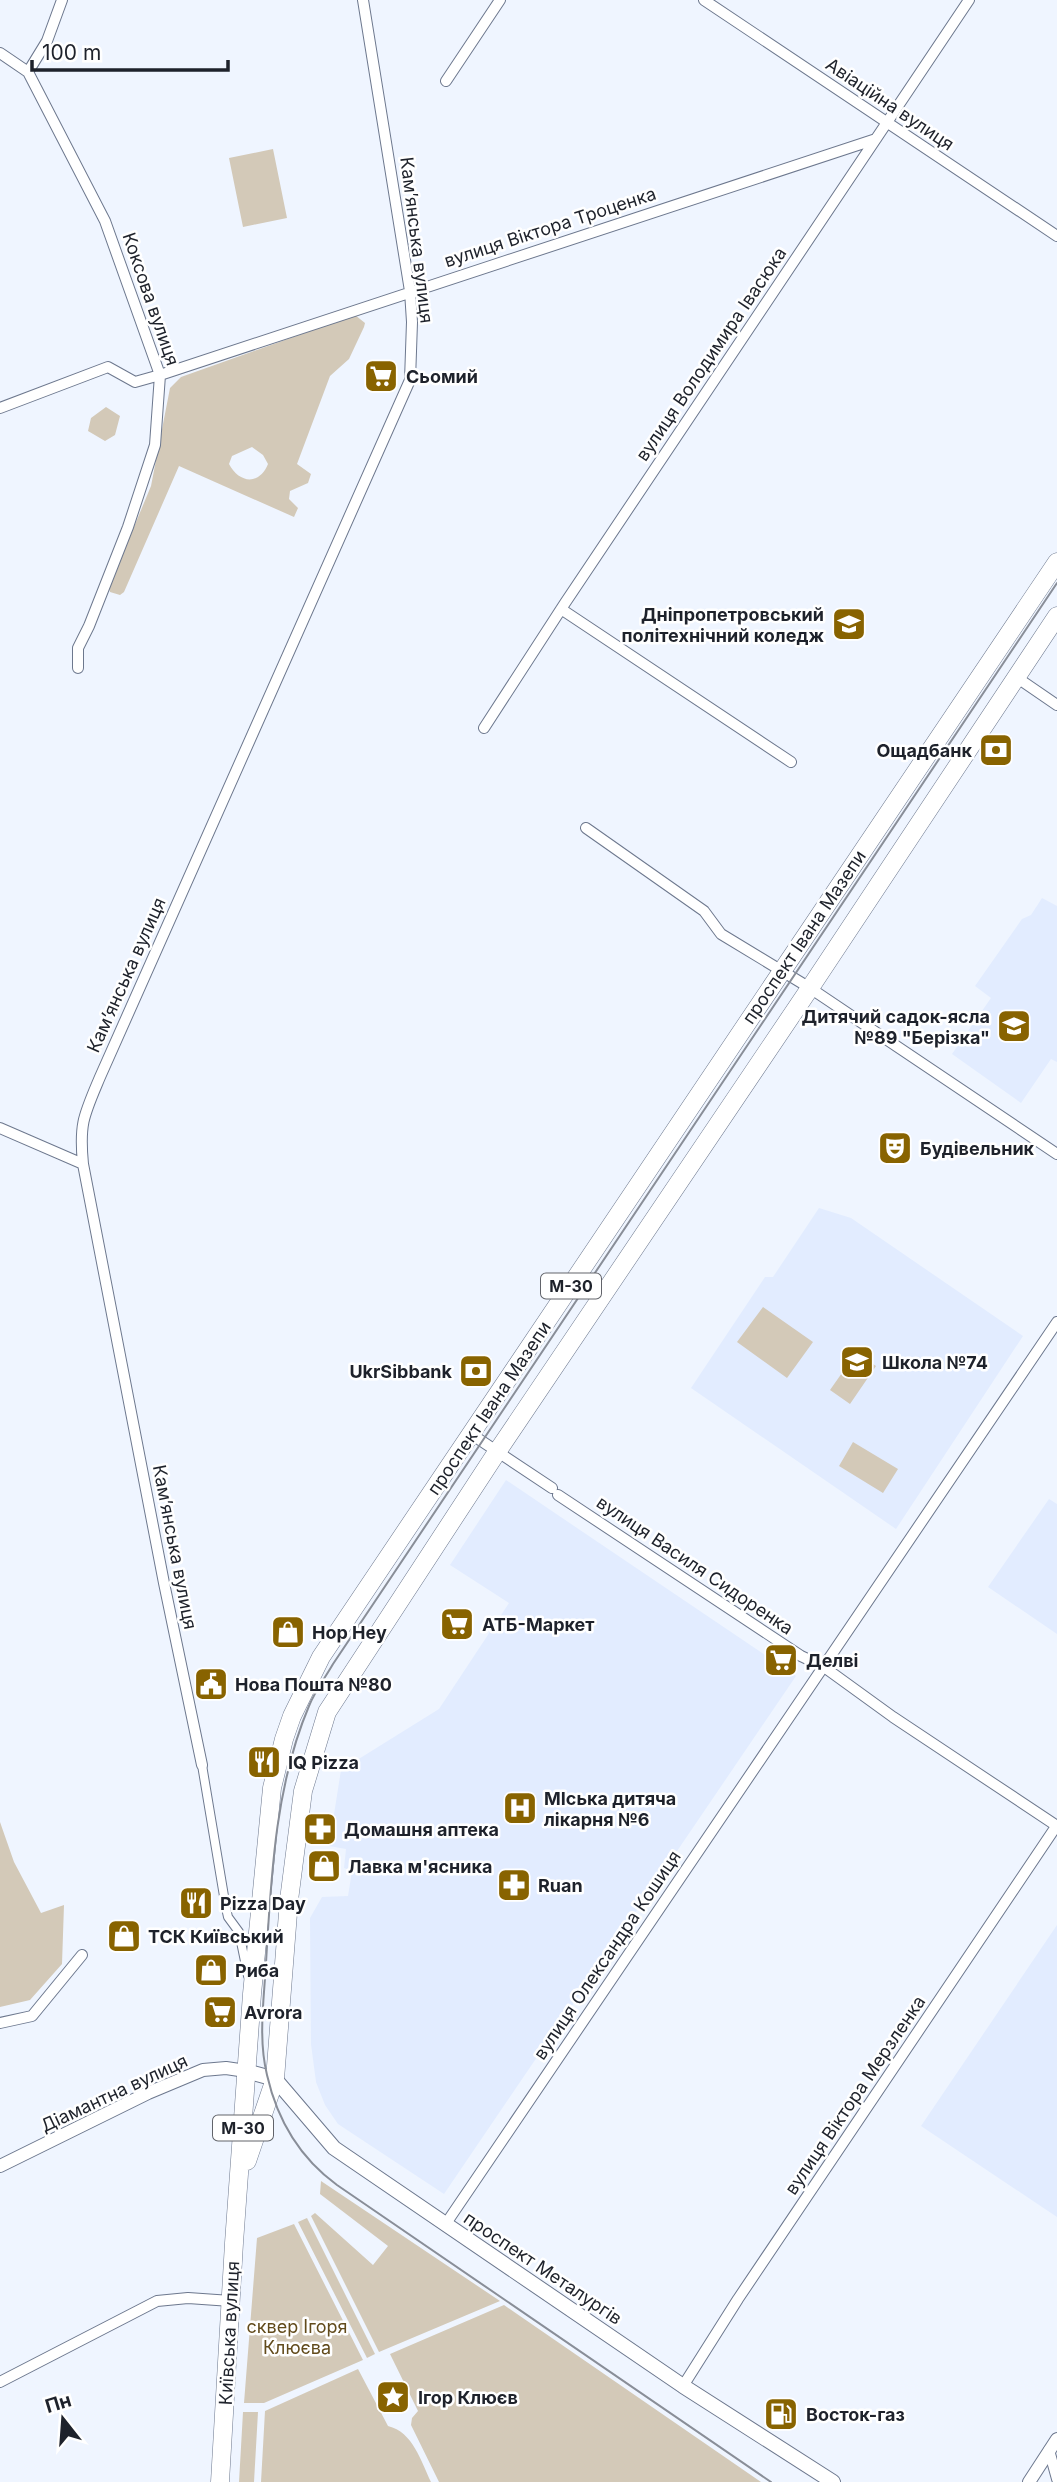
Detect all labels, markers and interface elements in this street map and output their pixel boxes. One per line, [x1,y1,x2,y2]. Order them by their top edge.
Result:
scale bar [32,28,228,72]
text: 100 m [42,40,101,65]
street label: Авіаційна вулиця [822,53,958,155]
street label: Камʼянська вулиця [396,156,438,324]
street label: вулиця Віктора Троценка [441,183,659,271]
street label: Коксова вулиця [118,230,184,368]
street label: вулиця Володимира Івасюка [631,243,791,465]
supermarket icon: Сьомий [362,357,400,395]
place label: Сьомий [406,366,478,387]
place label: Дніпропетровський політехнічний коледж [622,604,824,646]
school or university icon: Дніпропетровський політехнічний коледж [830,605,868,643]
bank icon: Ощадбанк [977,731,1015,769]
place label: Ощадбанк [876,740,973,761]
street label: проспект Івана Мазепи [738,846,870,1028]
street label: Камʼянська вулиця [82,894,170,1056]
place label: Дитячий садок-ясла №89 "Берізка" [802,1006,990,1048]
school or university icon: Дитячий садок-ясла №89 "Берізка" [995,1007,1033,1045]
theatre icon: Будівельник [876,1129,914,1167]
place label: Будівельник [920,1138,1035,1159]
road number: М-30 [541,1274,601,1298]
street label: проспект Івана Мазепи [423,1317,555,1499]
school or university icon: Школа №74 [838,1343,876,1381]
bank icon: UkrSibbank [457,1352,495,1390]
place label: Школа №74 [882,1352,988,1373]
place label: UkrSibbank [349,1361,453,1382]
street label: Камʼянська вулиця [149,1463,201,1631]
street label: вулиця Василя Сидоренка [593,1491,797,1639]
supermarket icon: АТБ-Маркет [438,1605,476,1643]
shop icon: Hop Hey [269,1613,307,1651]
place label: АТБ-Маркет [482,1614,594,1635]
place label: Hop Hey [312,1622,387,1643]
supermarket icon: Делві [762,1641,800,1679]
place label: Делві [806,1650,858,1671]
public building icon: Нова Пошта №80 [192,1665,230,1703]
place label: Нова Пошта №80 [235,1674,392,1695]
restaurant icon: IQ Pizza [245,1743,283,1781]
place label: IQ Pizza [288,1752,359,1773]
place label: МІська дитяча лікарня №6 [544,1788,676,1830]
hospital icon: МІська дитяча лікарня №6 [501,1789,539,1827]
pharmacy icon: Домашня аптека [301,1810,339,1848]
place label: Домашня аптека [344,1819,499,1840]
shop icon: Лавка м'ясника [305,1847,343,1885]
street label: вулиця Олександра Кошиця [529,1847,685,2063]
place label: Лавка м'ясника [348,1856,492,1877]
pharmacy icon: Ruan [495,1866,533,1904]
place label: Ruan [538,1875,583,1896]
restaurant icon: Pizza Day [177,1884,215,1922]
place label: Pizza Day [220,1893,306,1914]
shop icon: ТСК Київський [105,1917,143,1955]
place label: ТСК Київський [148,1926,284,1947]
shop icon: Риба [192,1951,230,1989]
place label: Риба [235,1960,279,1981]
street label: вулиця Віктора Мерзленка [780,1992,930,2198]
supermarket icon: Avrora [201,1993,239,2031]
place label: Avrora [244,2002,302,2023]
street label: Діамантна вулиця [37,2050,191,2136]
road number: М-30 [213,2116,273,2140]
street label: проспект Металургів [460,2207,626,2329]
street label: Київська вулиця [215,2260,243,2406]
park label: сквер Ігоря Клюєва [247,2316,347,2358]
place icon: Ігор Клюєв [374,2378,412,2416]
north arrow [28,2384,98,2454]
place label: Ігор Клюєв [418,2387,518,2408]
text: Пн [42,2388,74,2418]
fuel station icon: Восток-газ [762,2395,800,2433]
place label: Восток-газ [806,2404,905,2425]

